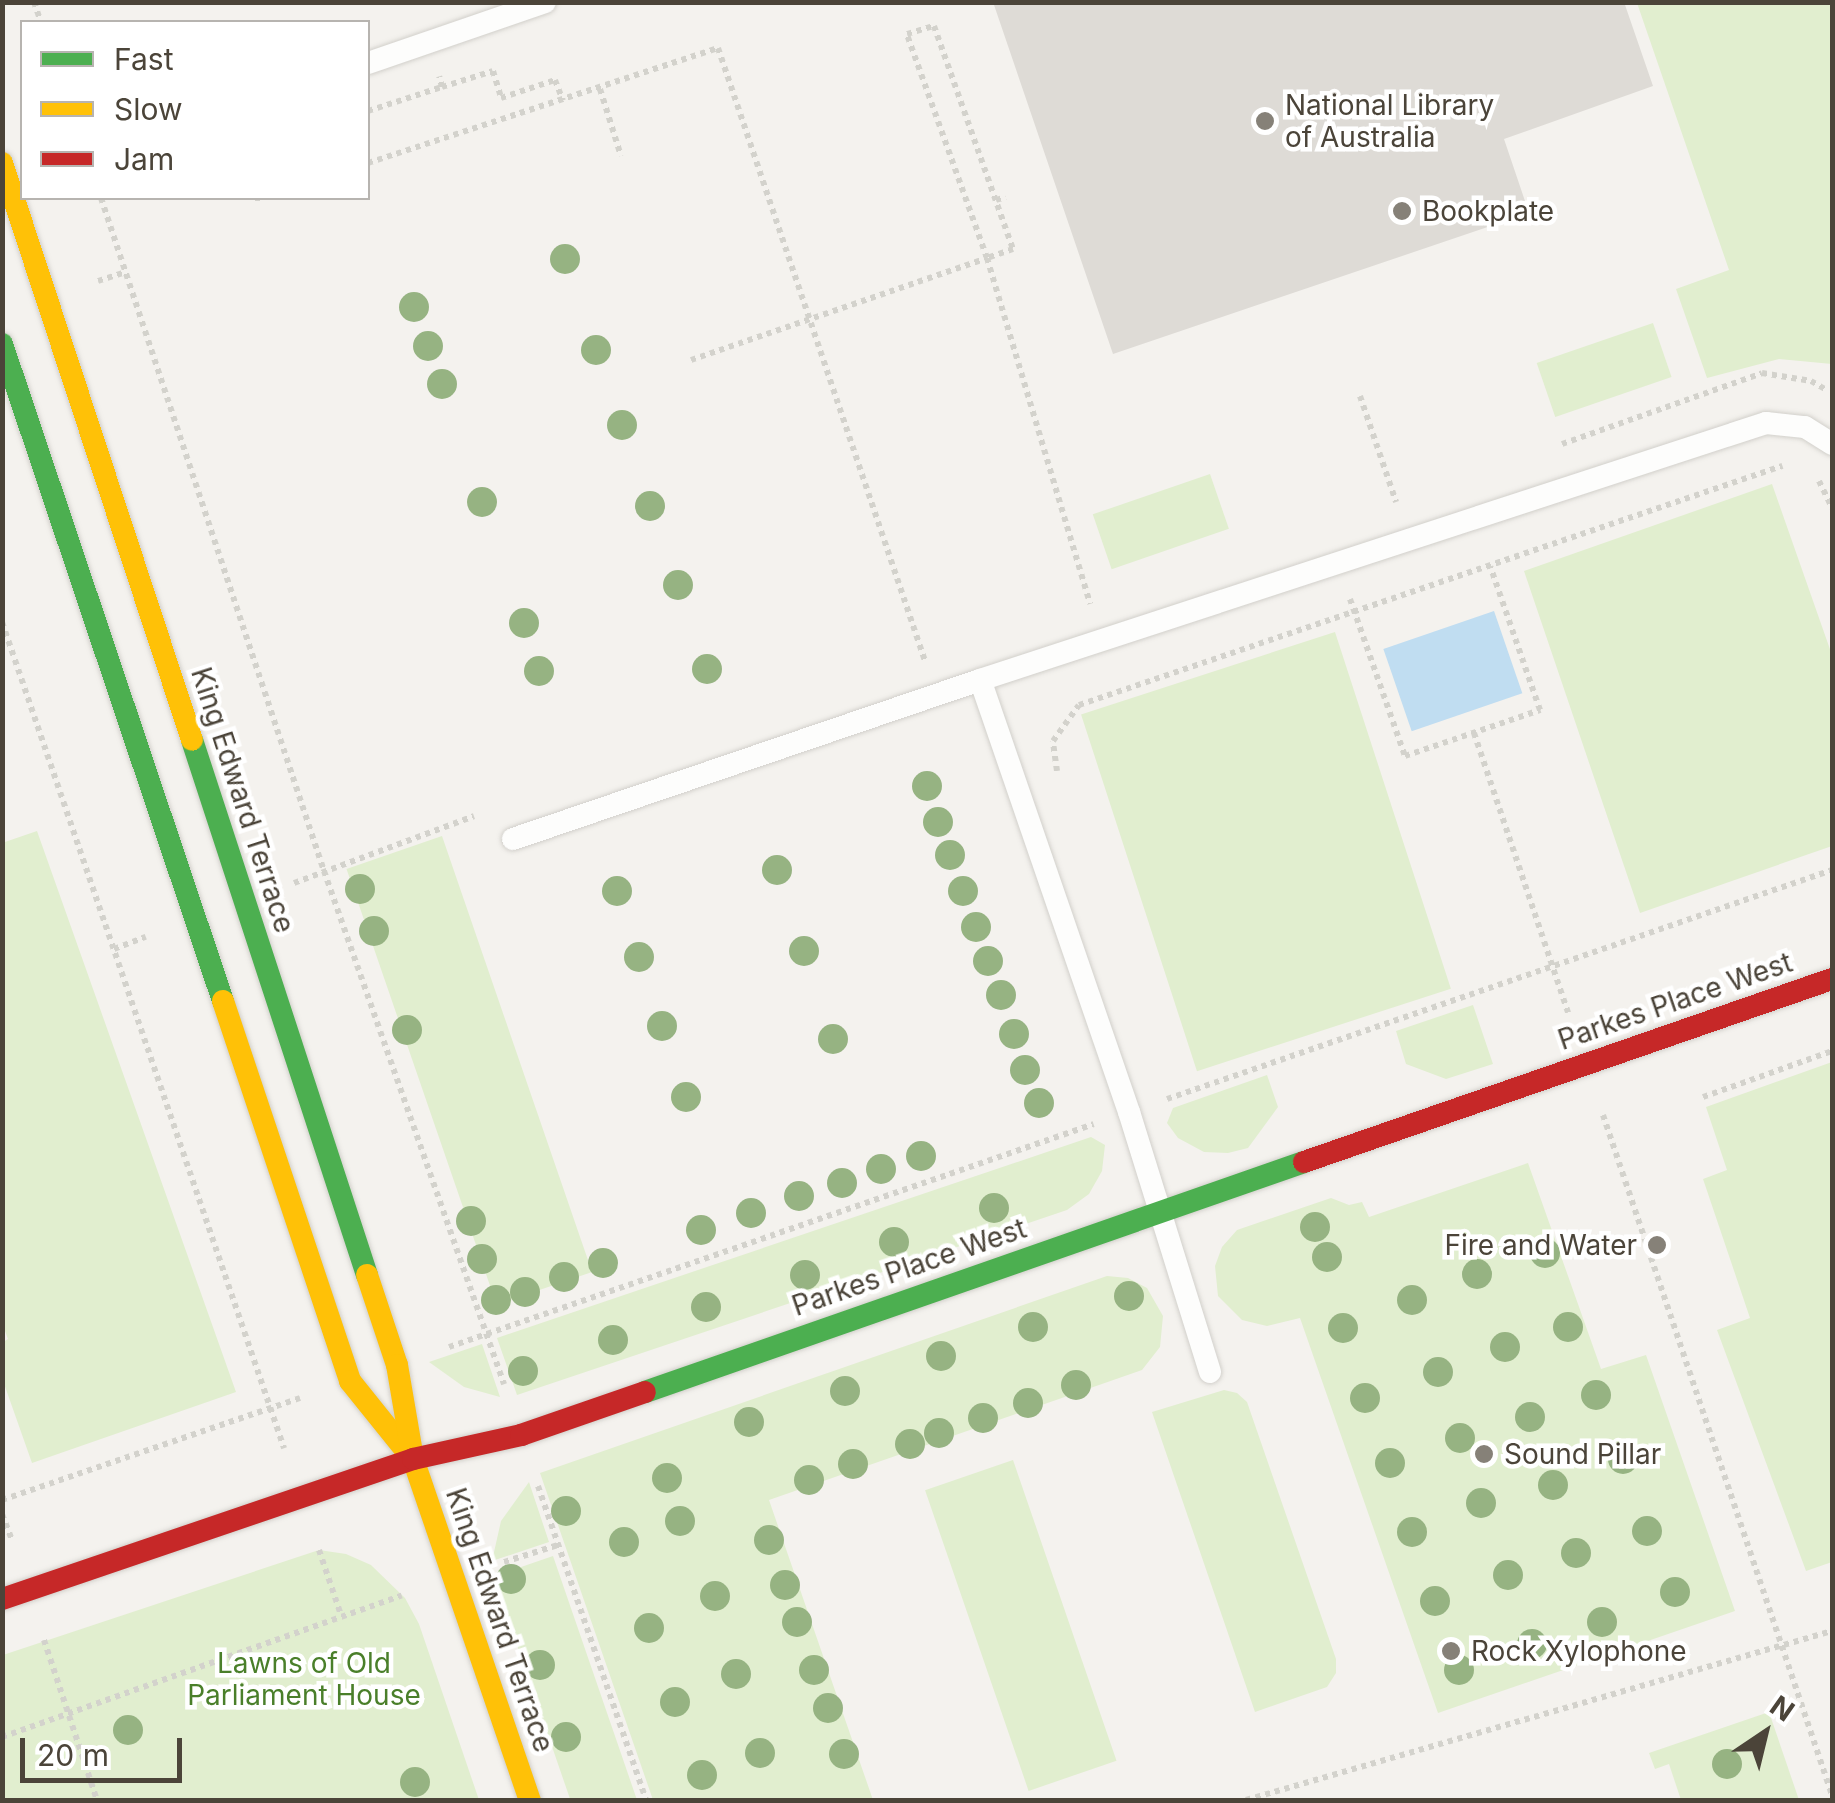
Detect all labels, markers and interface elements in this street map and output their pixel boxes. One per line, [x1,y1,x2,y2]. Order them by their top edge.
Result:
legend [20,20,370,200]
text: Fast [114,41,173,77]
place label: National Library of Australia [1285,88,1494,154]
text: Slow [114,91,183,127]
marker: National Library of Australia [1254,110,1276,132]
text: Jam [114,141,174,177]
place label: Bookplate [1422,194,1554,228]
marker: Bookplate [1391,200,1413,222]
street label: King Edward Terrace [184,663,302,937]
street label: Parkes Place West [1554,945,1796,1057]
street label: Parkes Place West [788,1211,1030,1323]
place label: Fire and Water [1444,1228,1637,1262]
marker: Fire and Water [1646,1234,1668,1256]
place label: Sound Pillar [1504,1437,1661,1471]
marker: Sound Pillar [1473,1443,1495,1465]
street label: King Edward Terrace [439,1484,561,1756]
place label: Rock Xylophone [1471,1634,1687,1668]
marker: Rock Xylophone [1440,1640,1462,1662]
park label: Lawns of Old Parliament House [187,1646,421,1712]
north arrow [1715,1683,1815,1783]
text: N [1764,1688,1801,1728]
scale bar [25,1718,188,1780]
text: 20 m [37,1737,109,1773]

